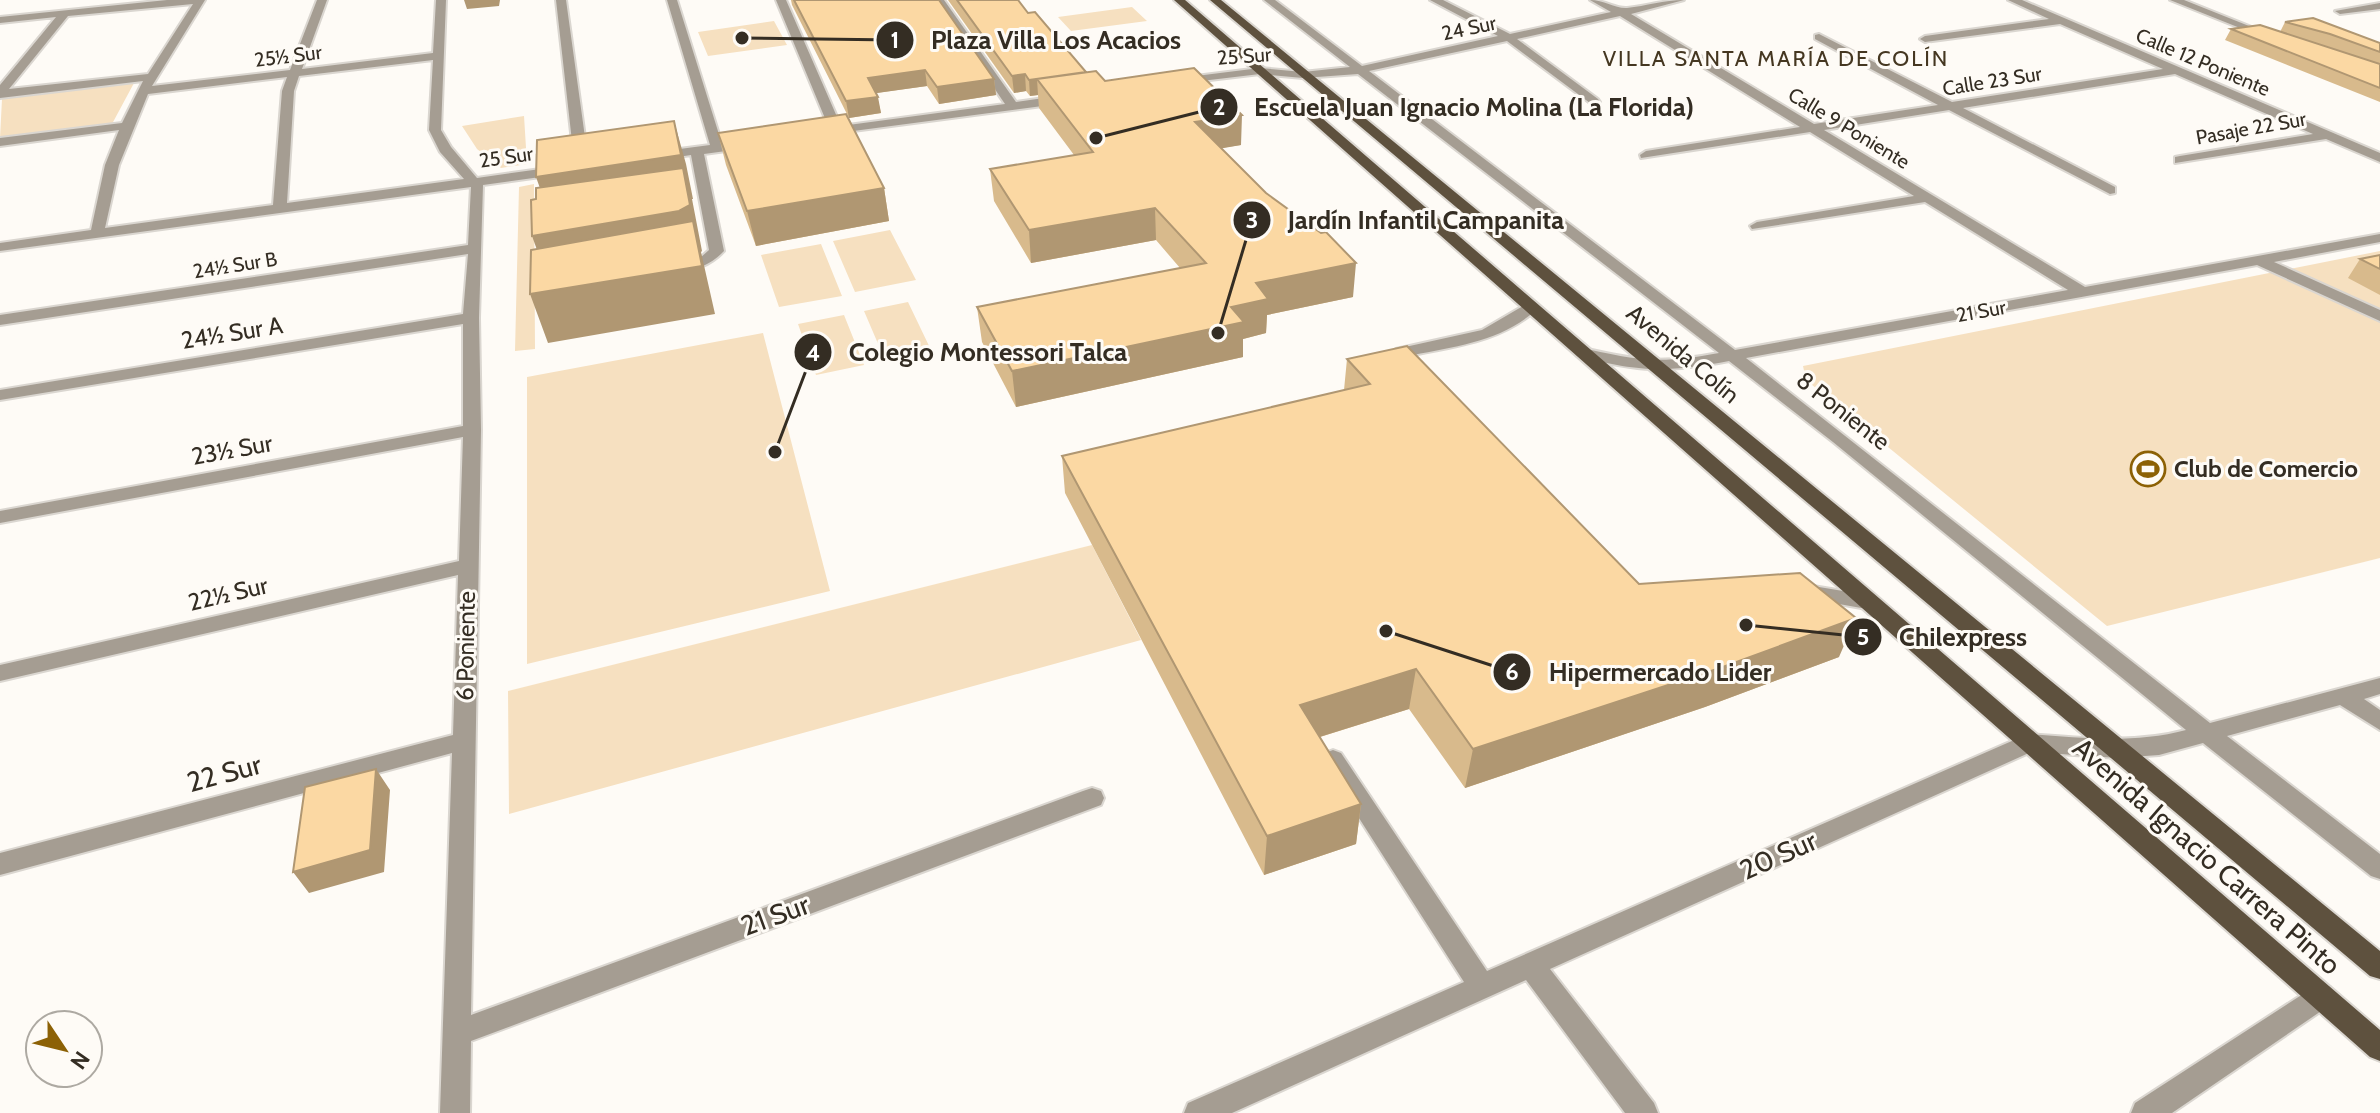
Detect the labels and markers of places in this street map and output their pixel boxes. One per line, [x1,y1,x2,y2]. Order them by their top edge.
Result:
callout: Plaza Villa Los Acacios [875,15,1197,65]
callout: Escuela Juan Ignacio Molina (La Florida) [1199,82,1710,132]
callout: Jardín Infantil Campanita [1232,195,1580,245]
callout: Colegio Montessori Talca [793,327,1143,377]
sports icon: Club de Comercio [2129,450,2167,488]
place label: Club de Comercio [2174,454,2358,483]
callout: Chilexpress [1843,612,2043,662]
callout: Hipermercado Lider [1492,647,1787,697]

